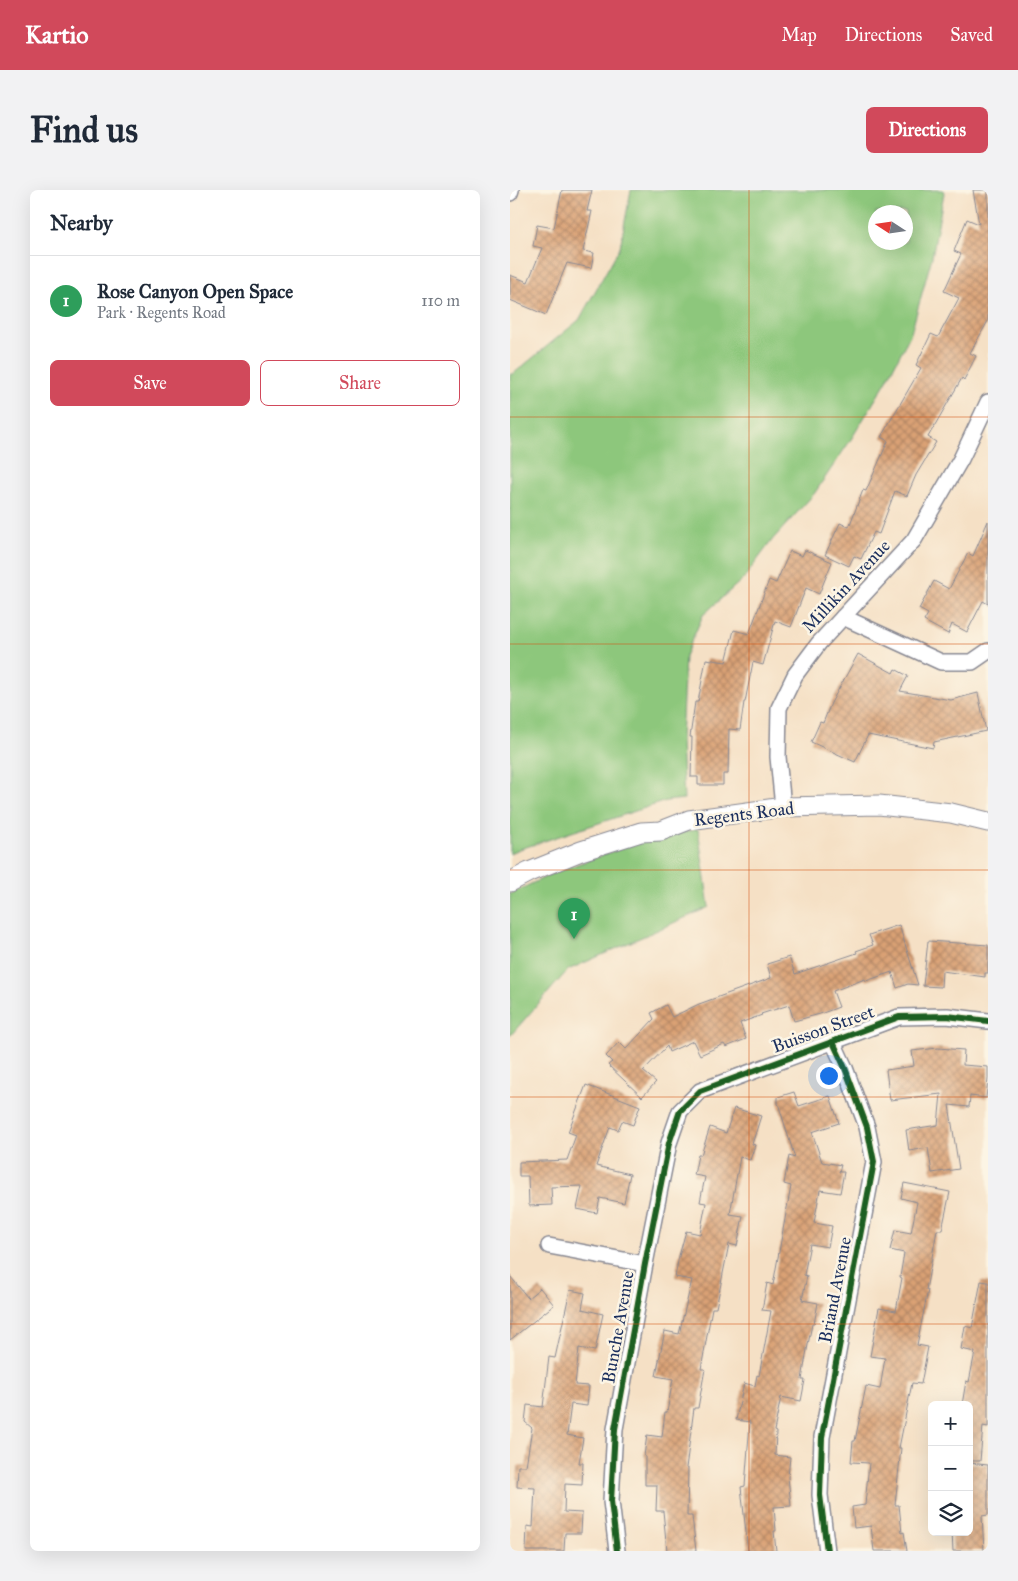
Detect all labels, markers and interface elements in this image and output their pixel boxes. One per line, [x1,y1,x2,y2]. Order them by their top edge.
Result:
text: Kartio [25,20,88,50]
text: Map [781,24,817,46]
text: Directions [845,24,922,46]
text: Saved [950,24,993,46]
button: Directions [866,107,988,153]
text: Find us [30,109,138,152]
north arrow [868,205,913,250]
text: Nearby [50,210,113,236]
text: Rose Canyon Open Space [97,280,293,303]
text: 1 [63,291,69,310]
text: 110 m [421,291,460,310]
text: Park · Regents Road [97,303,226,322]
button: Save [50,360,250,406]
button: Share [260,360,460,406]
street label: Millikin Avenue [797,535,895,637]
street label: Regents Road [693,797,795,832]
pin: 1 [558,898,590,939]
street label: Buisson Street [769,1000,878,1058]
your location [816,1063,842,1089]
street label: Briand Avenue [814,1235,856,1345]
street label: Bunche Avenue [597,1269,639,1385]
map controls [928,1401,973,1536]
button: + [928,1401,973,1446]
button: − [928,1446,973,1491]
button: layers [928,1491,973,1536]

